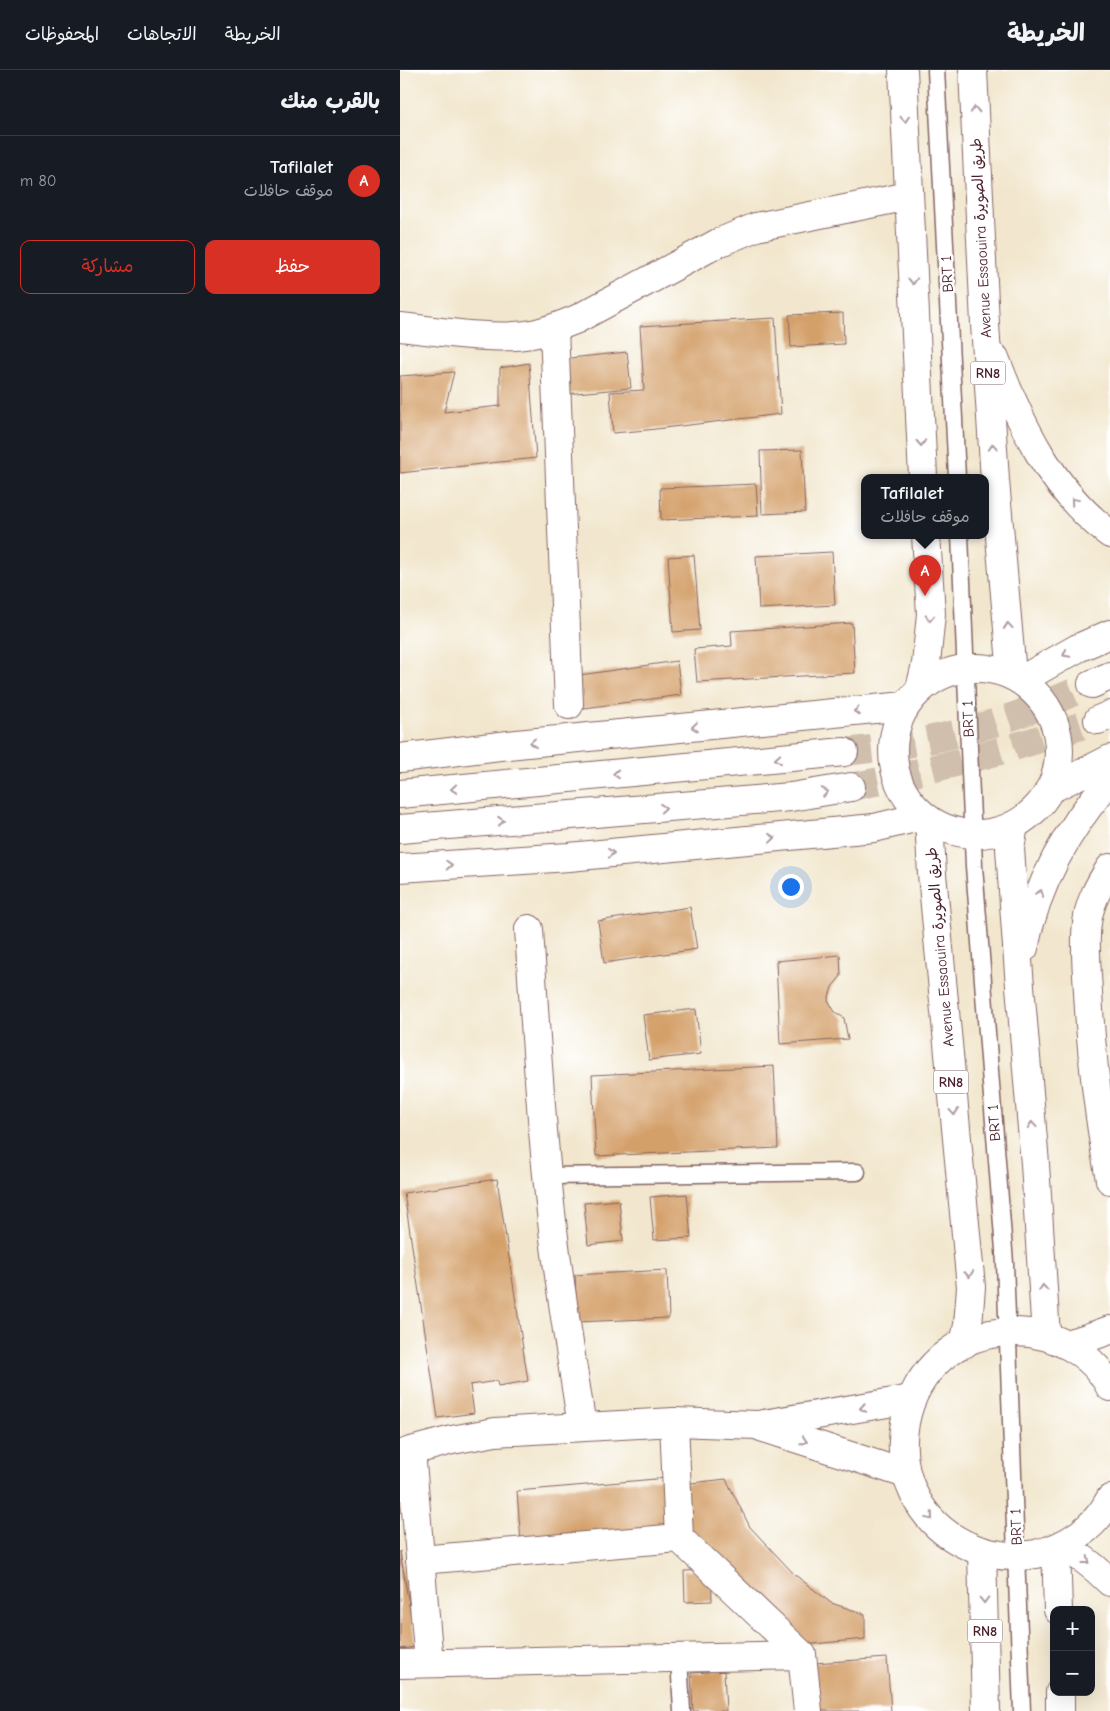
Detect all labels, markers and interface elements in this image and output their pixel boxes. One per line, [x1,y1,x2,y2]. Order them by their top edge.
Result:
text: الخريطة [1007,19,1085,47]
text: المحفوظات [25,24,99,45]
text: الاتجاهات [127,24,197,45]
text: الخريطة [225,24,281,45]
text: بالقرب منك [280,89,380,113]
one-way arrow [969,106,980,114]
one-way arrow [900,115,911,123]
street label: Avenue Essaouira طريق الصويرة [967,137,995,339]
text: Tafilalet [270,156,333,178]
text: 80 m [20,172,57,190]
text: A [360,172,368,190]
text: موقف حافلات [244,182,333,200]
button: مشاركة [20,240,195,294]
button: حفظ [205,240,380,294]
street label: BRT 1 [937,255,957,293]
one-way arrow [908,277,919,285]
road number: RN8 [970,362,1006,384]
one-way arrow [915,440,926,448]
one-way arrow [987,443,998,451]
popup [861,474,989,539]
text: Tafilalet [880,482,943,504]
one-way arrow [1071,498,1080,507]
text: موقف حافلات [880,508,970,526]
pin: A [909,555,941,596]
one-way arrow [925,615,935,623]
one-way arrow [1003,622,1014,630]
one-way arrow [1062,648,1071,658]
street label: BRT 1 [958,700,978,738]
one-way arrow [853,705,861,716]
one-way arrow [691,721,699,732]
one-way arrow [529,737,537,748]
one-way arrow [774,753,782,764]
one-way arrow [612,768,620,779]
one-way arrow [450,783,458,794]
one-way arrow [820,788,829,798]
one-way arrow [659,802,667,813]
one-way arrow [497,816,505,827]
one-way arrow [769,833,777,844]
street label: Avenue Essaouira طريق الصويرة [922,846,958,1048]
one-way arrow [607,848,615,859]
one-way arrow [445,860,453,871]
your location [778,874,804,900]
one-way arrow [1034,889,1045,898]
road number: RN8 [934,1070,968,1094]
street label: BRT 1 [984,1104,1004,1142]
one-way arrow [948,1109,959,1117]
one-way arrow [1027,1121,1038,1129]
one-way arrow [963,1270,974,1278]
one-way arrow [1038,1283,1049,1291]
one-way arrow [859,1402,868,1412]
one-way arrow [799,1435,808,1445]
street label: BRT 1 [1006,1508,1026,1546]
one-way arrow [924,1511,933,1520]
one-way arrow [1081,1556,1090,1564]
one-way arrow [979,1596,990,1604]
map controls [1050,1606,1095,1696]
button: + [1050,1606,1095,1651]
road number: RN8 [968,1620,1002,1642]
button: − [1050,1651,1095,1696]

